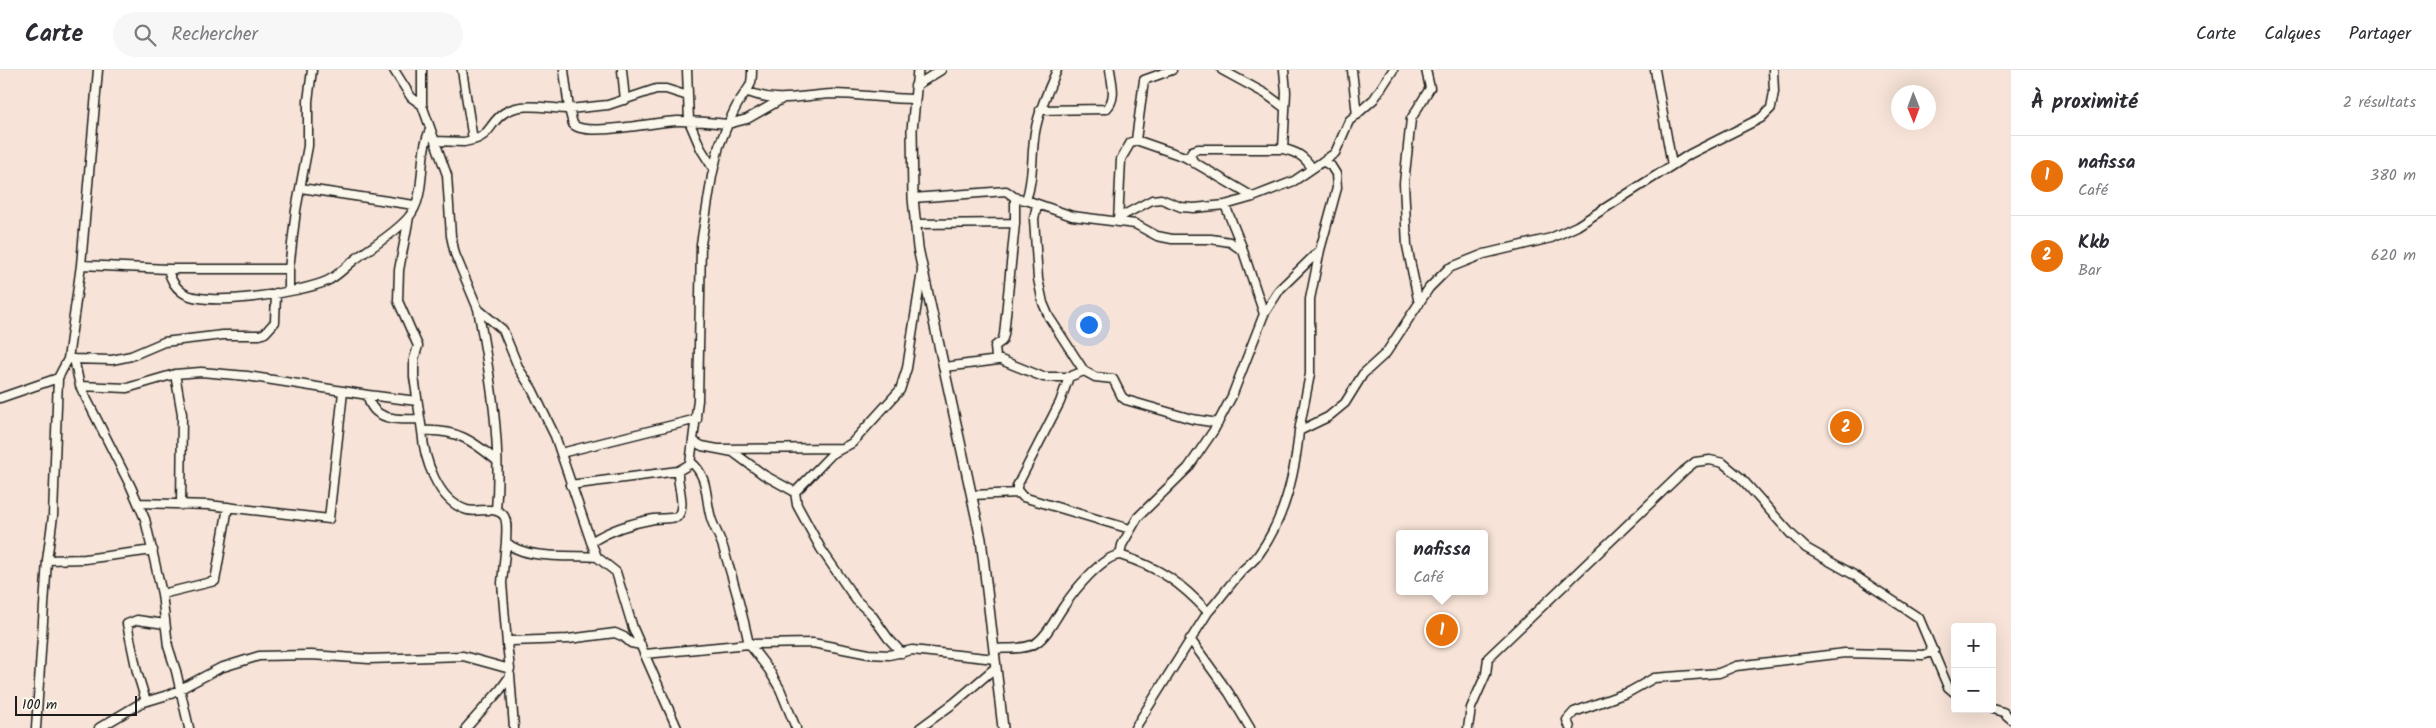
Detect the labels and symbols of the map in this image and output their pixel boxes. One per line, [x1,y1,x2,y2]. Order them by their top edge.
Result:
north arrow [1891,85,1936,130]
your location [1076,312,1102,338]
pin: 2 [1830,408,1862,446]
pin: 1 [1426,611,1458,649]
scale bar [15,693,138,716]

